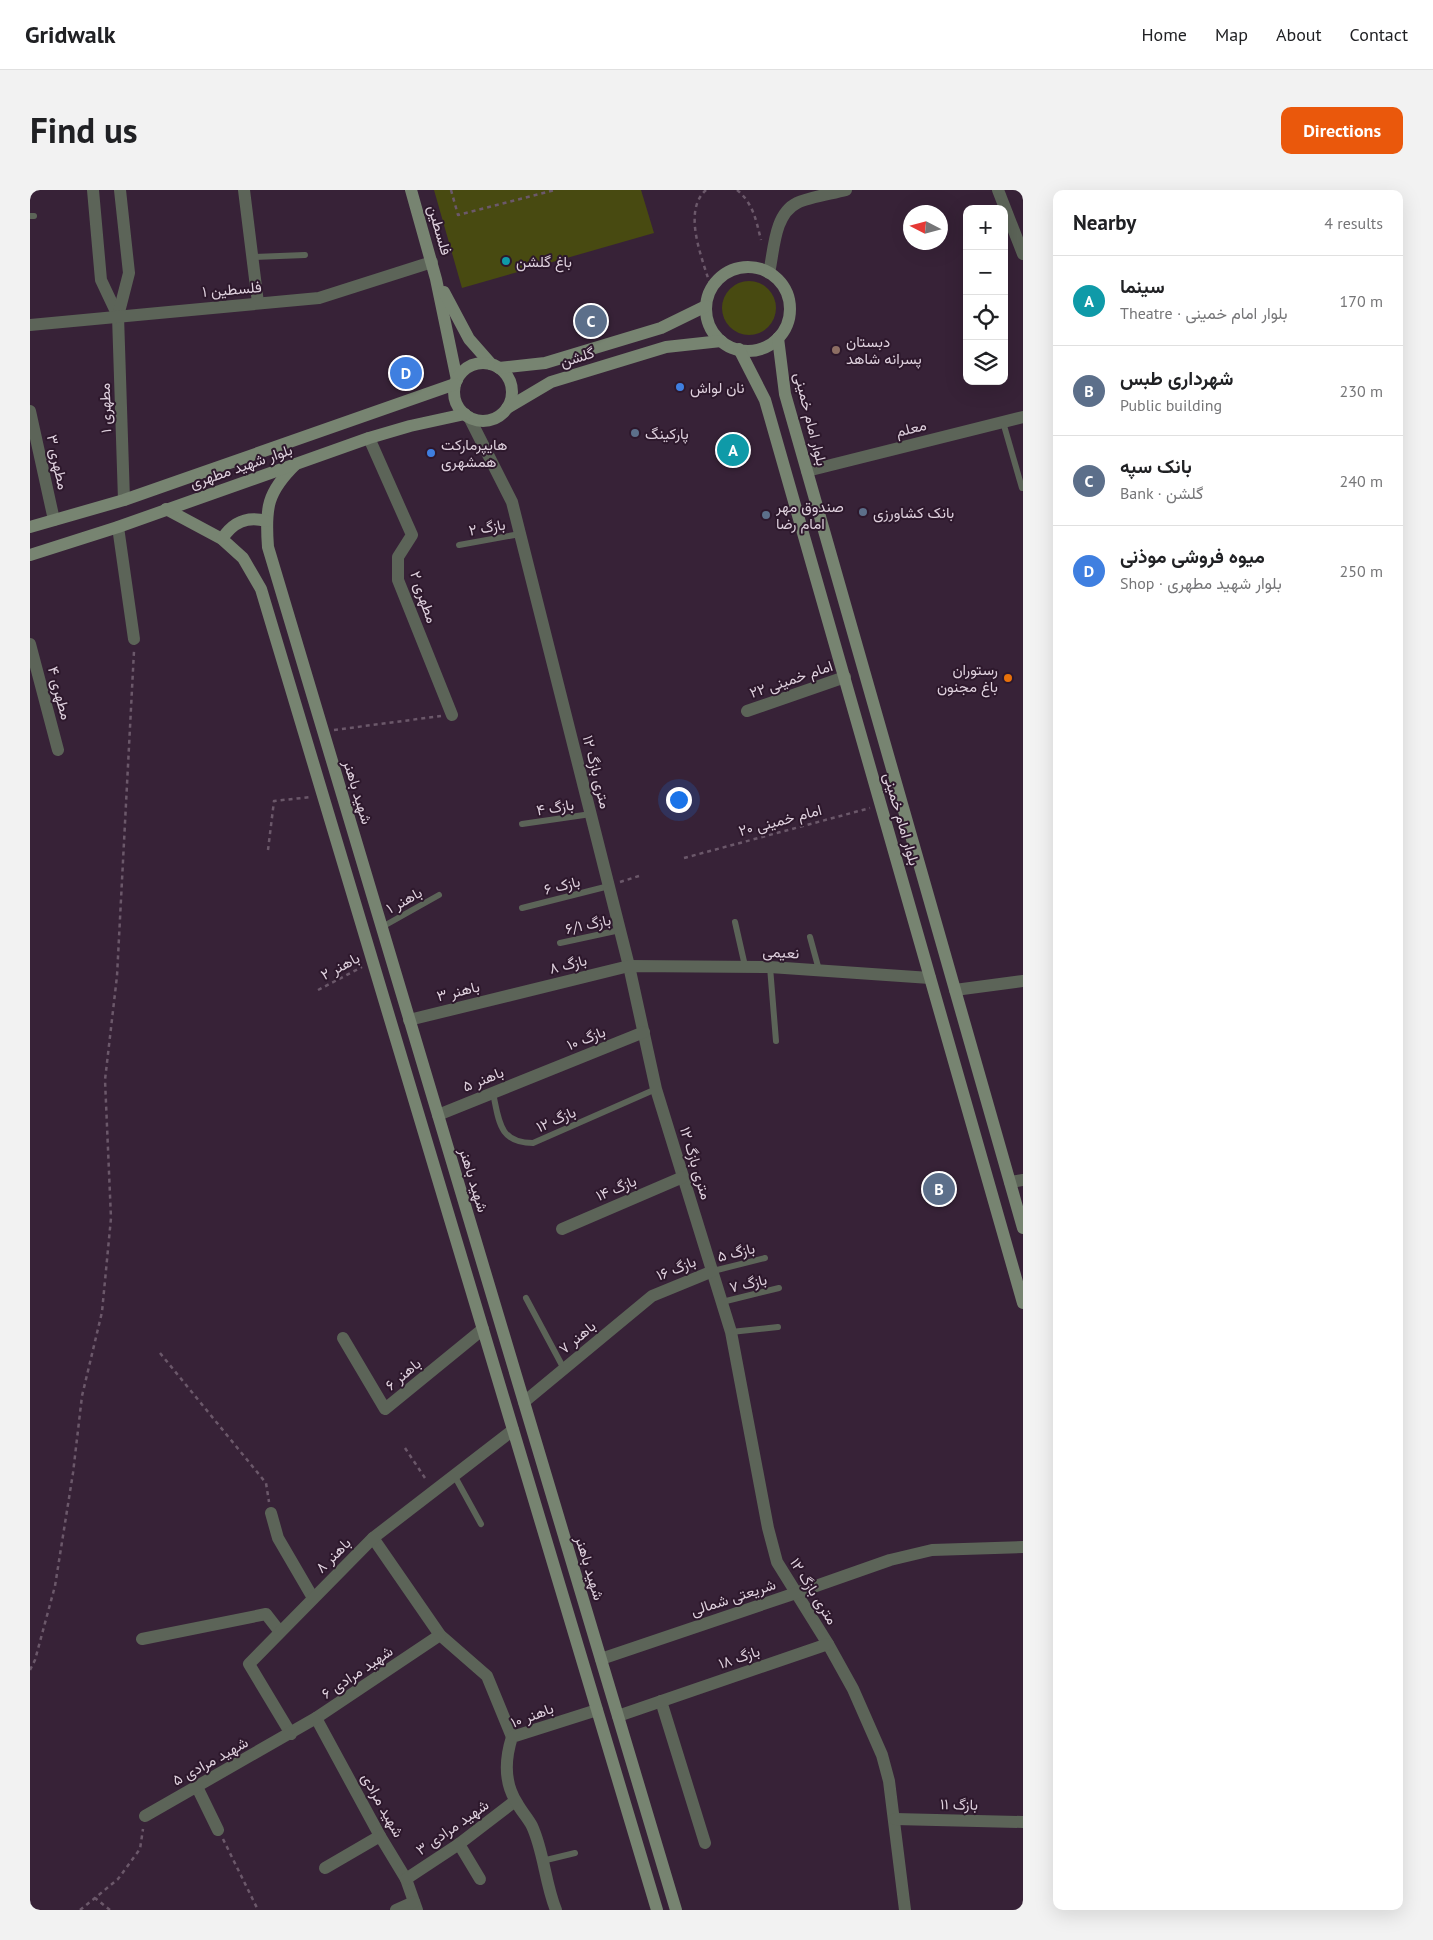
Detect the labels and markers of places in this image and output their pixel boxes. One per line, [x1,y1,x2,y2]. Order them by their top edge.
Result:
place label: باغ گلشن [516,252,572,273]
marker: باغ گلشن [500,255,512,267]
pin: C [575,302,607,340]
place label: دبستان پسرانه شاهد [846,332,922,369]
marker: دبستان پسرانه شاهد [830,344,842,356]
pin: D [390,354,422,392]
place label: نان لواش [690,378,745,398]
marker: نان لواش [674,381,686,393]
place label: پارکینگ [645,424,689,444]
marker: پارکینگ [629,427,641,439]
pin: A [717,431,749,469]
place label: هايپرماركت همشهری [441,435,507,472]
marker: هايپرماركت همشهری [425,447,437,459]
place label: صندوق مهر امام رضا [775,497,844,534]
place label: بانک کشاورزی [873,503,954,523]
marker: بانک کشاورزی [857,506,869,518]
marker: صندوق مهر امام رضا [760,509,772,521]
place label: رستوران باغ مجنون [937,660,998,698]
marker: رستوران باغ مجنون [1002,672,1014,684]
pin: B [923,1170,955,1208]

